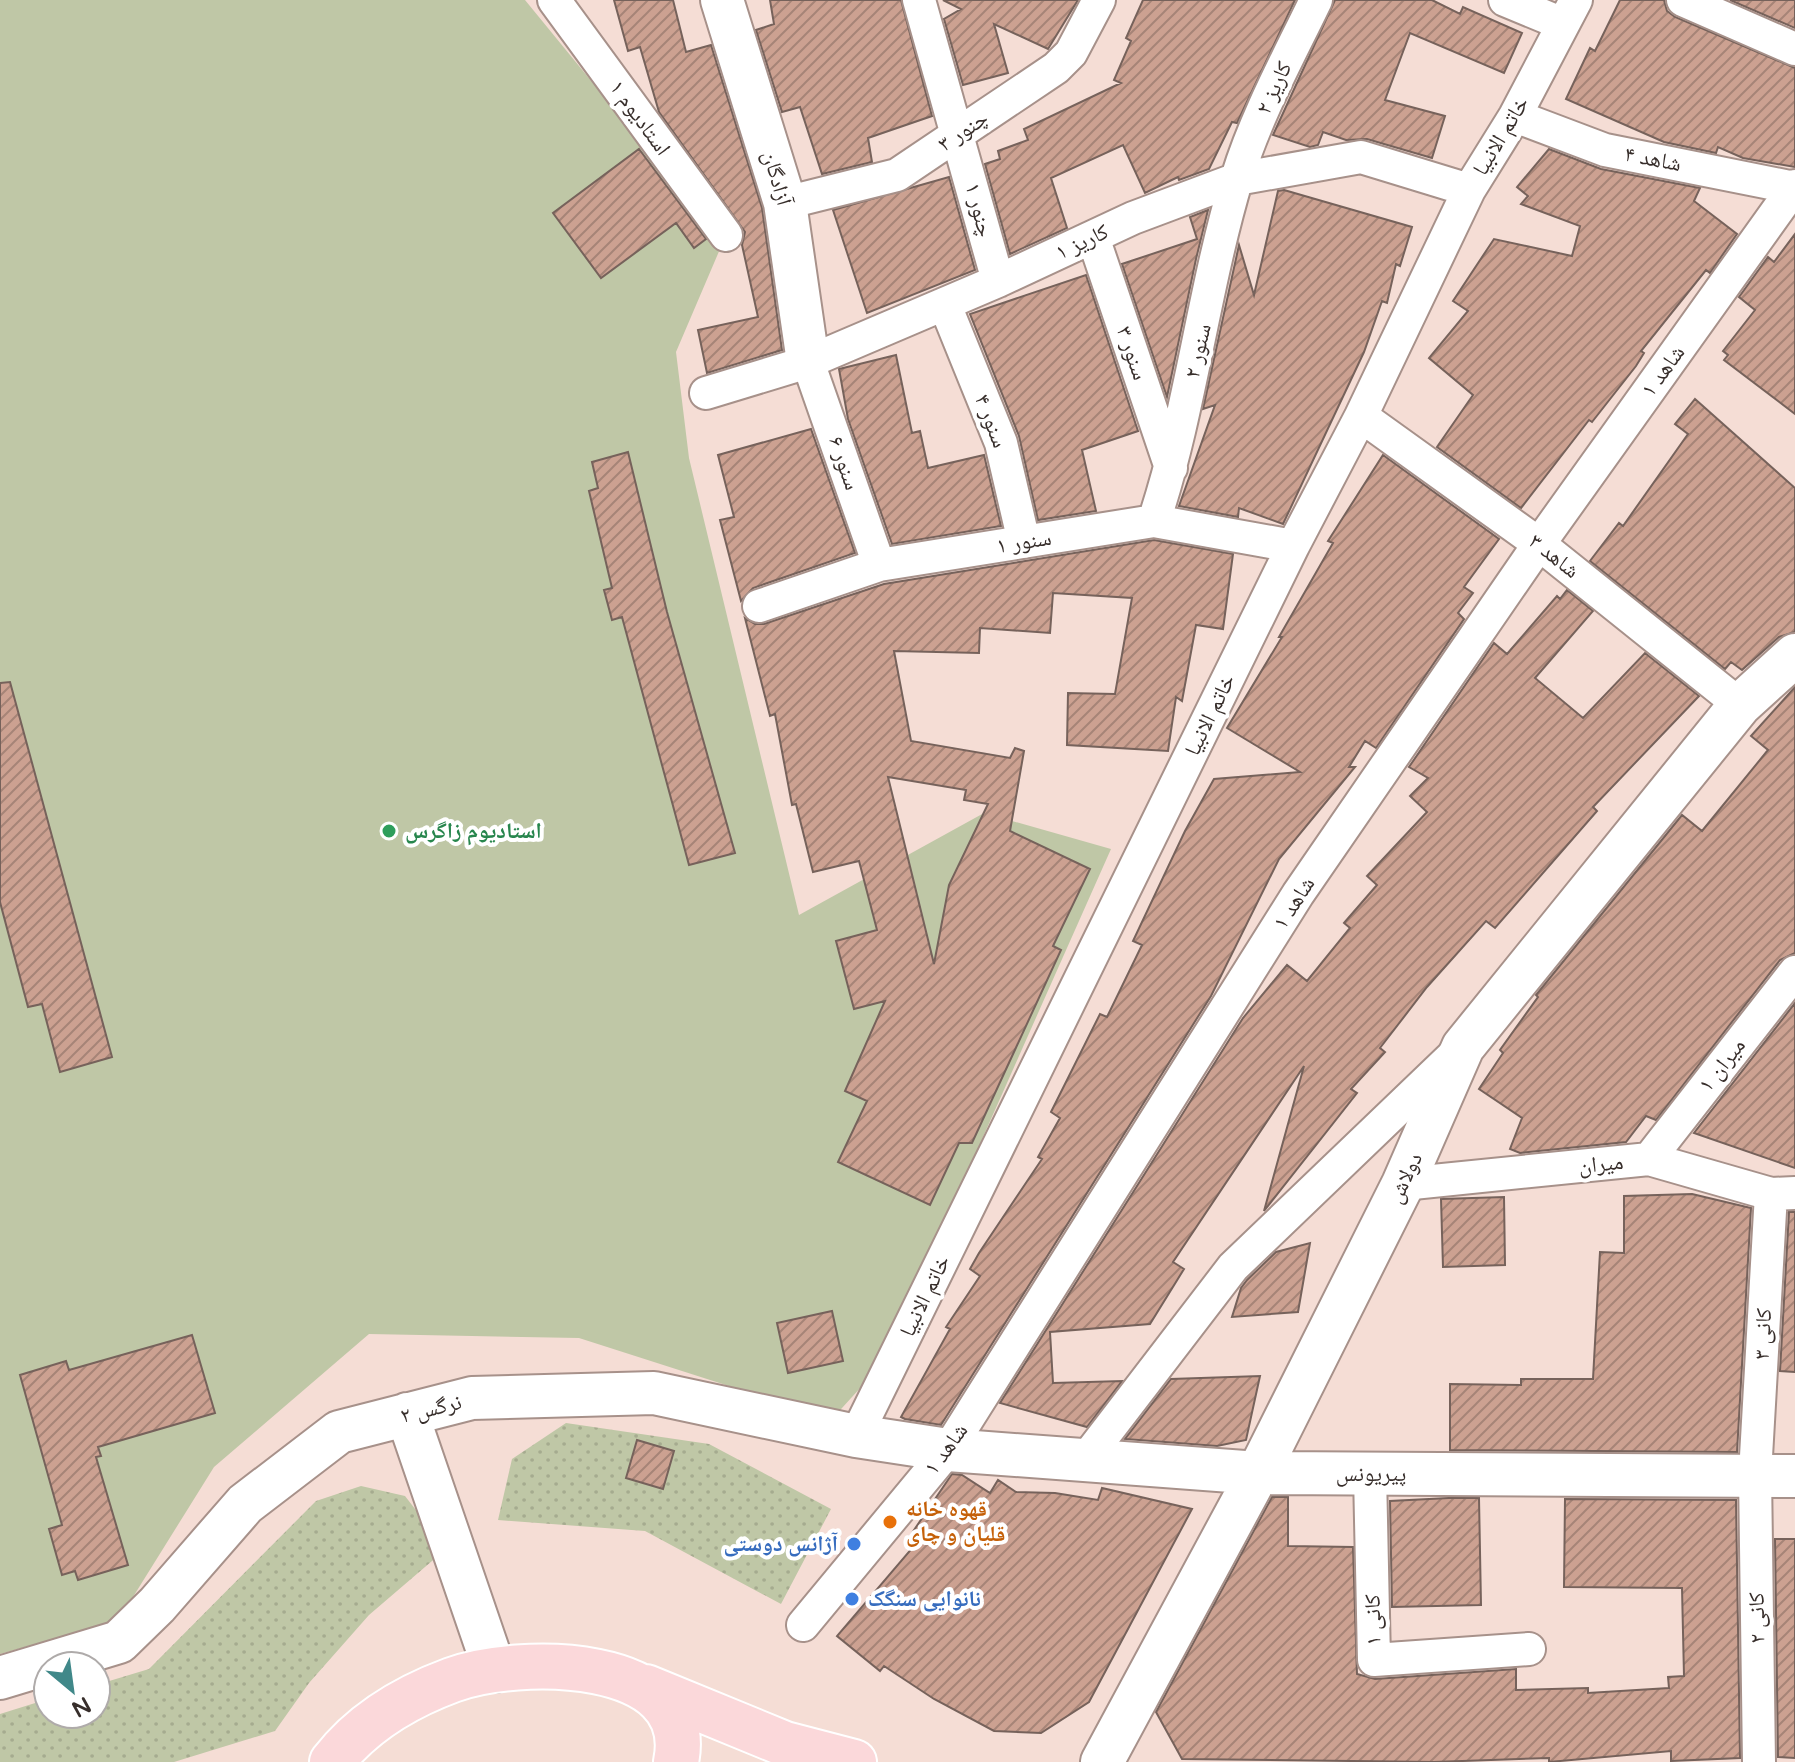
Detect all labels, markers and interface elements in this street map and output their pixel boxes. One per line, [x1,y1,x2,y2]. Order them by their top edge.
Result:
street label: کاریز ۲ [1251,57,1297,119]
street label: استادیوم ۱ [603,75,676,161]
street label: خاتم الانبیا [1467,92,1535,181]
street label: چنور ۳ [933,105,993,157]
street label: شاهد ۴ [1622,141,1684,177]
street label: آزادگان [757,148,797,209]
street label: چنور ۱ [959,180,999,240]
street label: کاریز ۱ [1051,219,1113,265]
street label: سنور ۲ [1179,321,1217,381]
street label: سنور ۳ [1111,323,1153,383]
street label: شاهد ۱ [1636,340,1690,402]
street label: سنور ۴ [969,391,1013,451]
street label: سنور ۶ [823,433,865,493]
street label: سنور ۱ [995,525,1053,559]
street label: شاهد ۳ [1523,528,1585,584]
street label: خاتم الانبیا [1179,670,1242,760]
place label: استادیوم زاگرس [405,818,542,846]
marker: استادیوم زاگرس [380,822,398,840]
street label: شاهد ۱ [1268,872,1320,934]
street label: میران ۱ [1693,1033,1751,1097]
street label: دولاش [1382,1148,1428,1208]
street label: میران [1577,1149,1625,1179]
street label: خاتم الانبیا [894,1251,957,1341]
street label: کانی ۳ [1749,1308,1777,1360]
street label: نرگس ۲ [398,1389,464,1429]
street label: شاهد ۱ [919,1418,973,1480]
street label: پیریونس [1336,1461,1406,1487]
place label: قهوه خانه قلیان و چای [906,1496,1005,1547]
marker: قهوه خانه قلیان و چای [881,1513,899,1531]
place label: آژانس دوستی [724,1531,838,1557]
marker: آژانس دوستی [845,1535,863,1553]
place label: نانوایی سنگک [868,1586,981,1612]
marker: نانوایی سنگک [843,1590,861,1608]
street label: کانی ۲ [1744,1592,1770,1644]
street label: کانی ۱ [1360,1594,1386,1646]
north arrow [32,1650,112,1730]
text: N [67,1691,95,1722]

